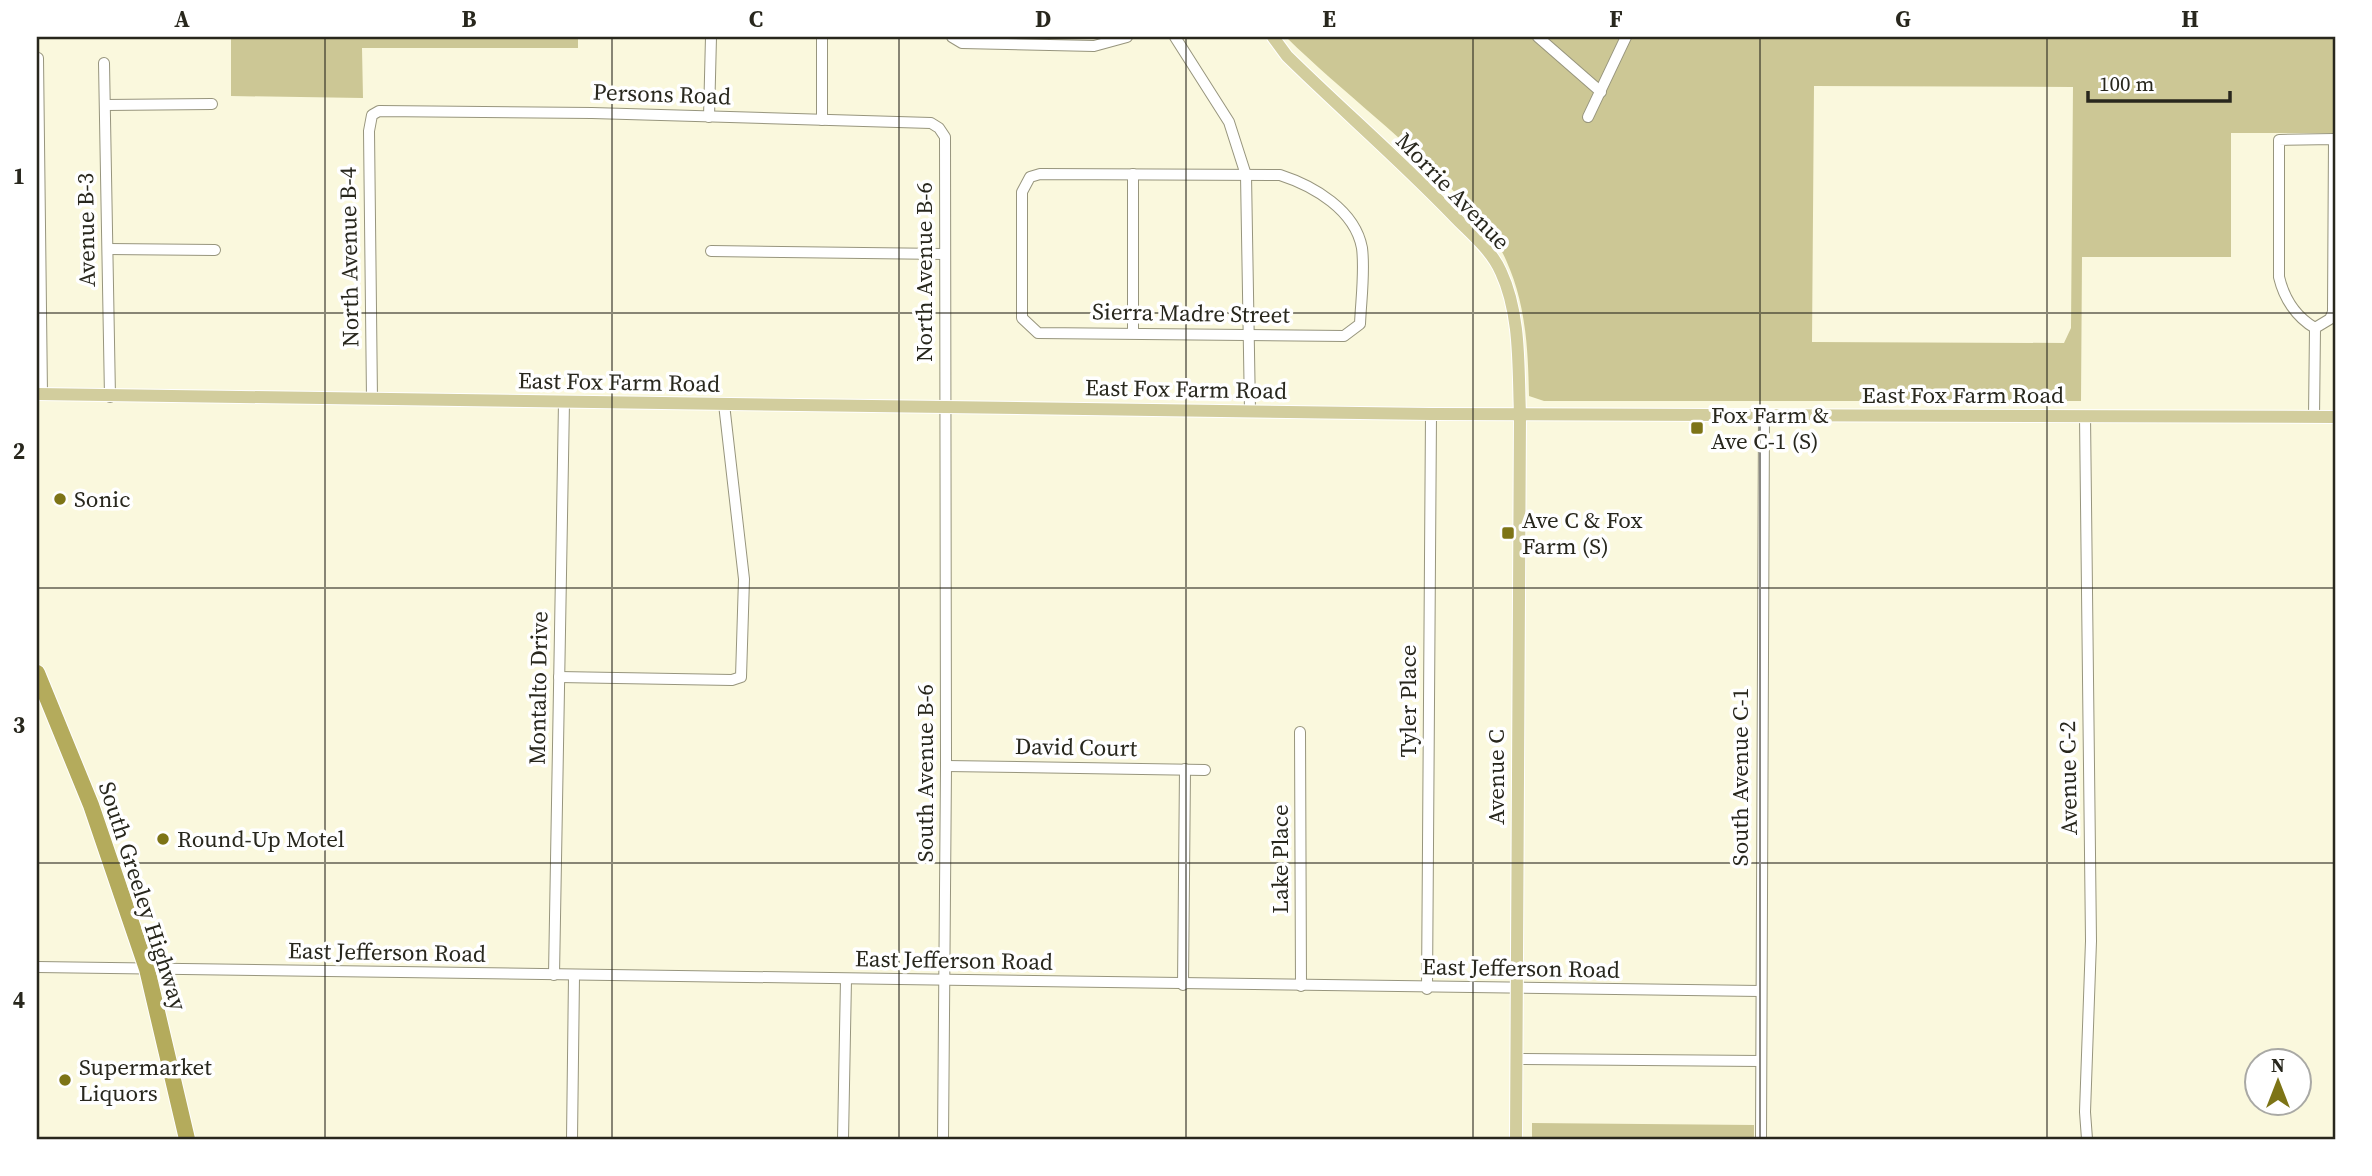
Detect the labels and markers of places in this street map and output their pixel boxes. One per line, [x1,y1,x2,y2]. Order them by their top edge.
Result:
place label: Fox Farm & Ave C-1 (S) [1711,399,1829,457]
marker: Fox Farm & Ave C-1 (S) [1689,420,1705,436]
place label: Sonic [74,483,130,515]
marker: Sonic [52,491,68,507]
place label: Ave C & Fox Farm (S) [1522,504,1643,562]
marker: Ave C & Fox Farm (S) [1500,525,1516,541]
place label: Round-Up Motel [177,823,345,855]
marker: Round-Up Motel [155,831,171,847]
place label: Supermarket Liquors [79,1051,212,1109]
marker: Supermarket Liquors [57,1072,73,1088]

